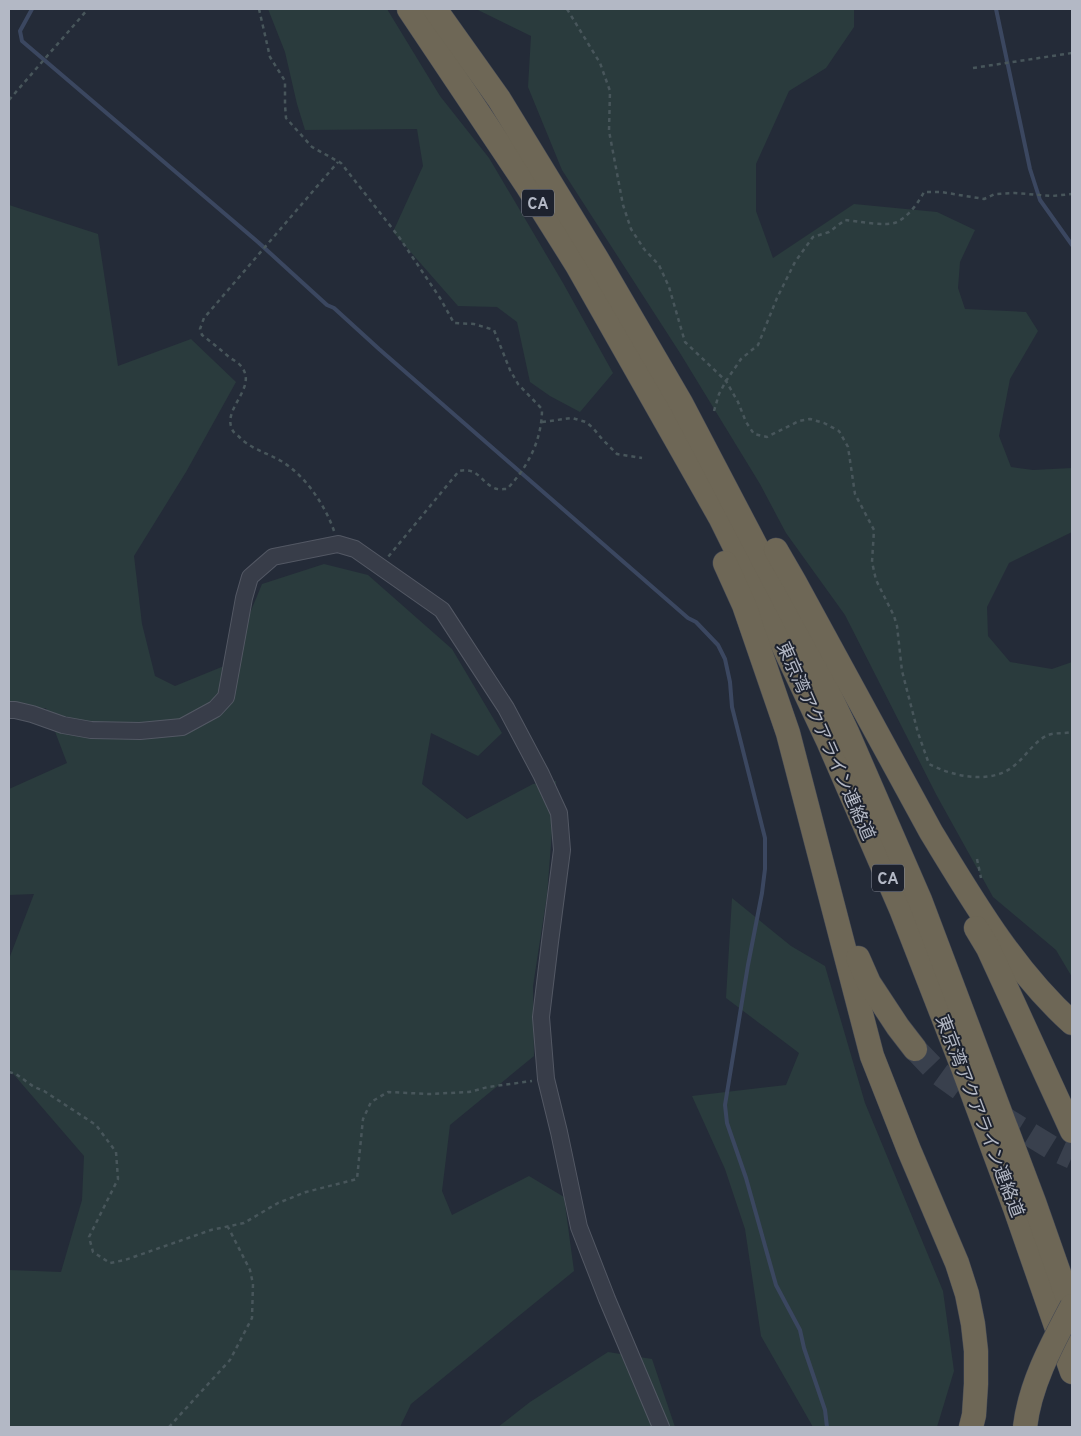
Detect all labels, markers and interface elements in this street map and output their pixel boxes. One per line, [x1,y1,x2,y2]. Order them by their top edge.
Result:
road number: CA [522,190,554,217]
street label: 東京湾アクアライン連絡道 [770,639,879,845]
road number: CA [872,864,904,891]
street label: 東京湾アクアライン連絡道 [929,1012,1028,1221]

